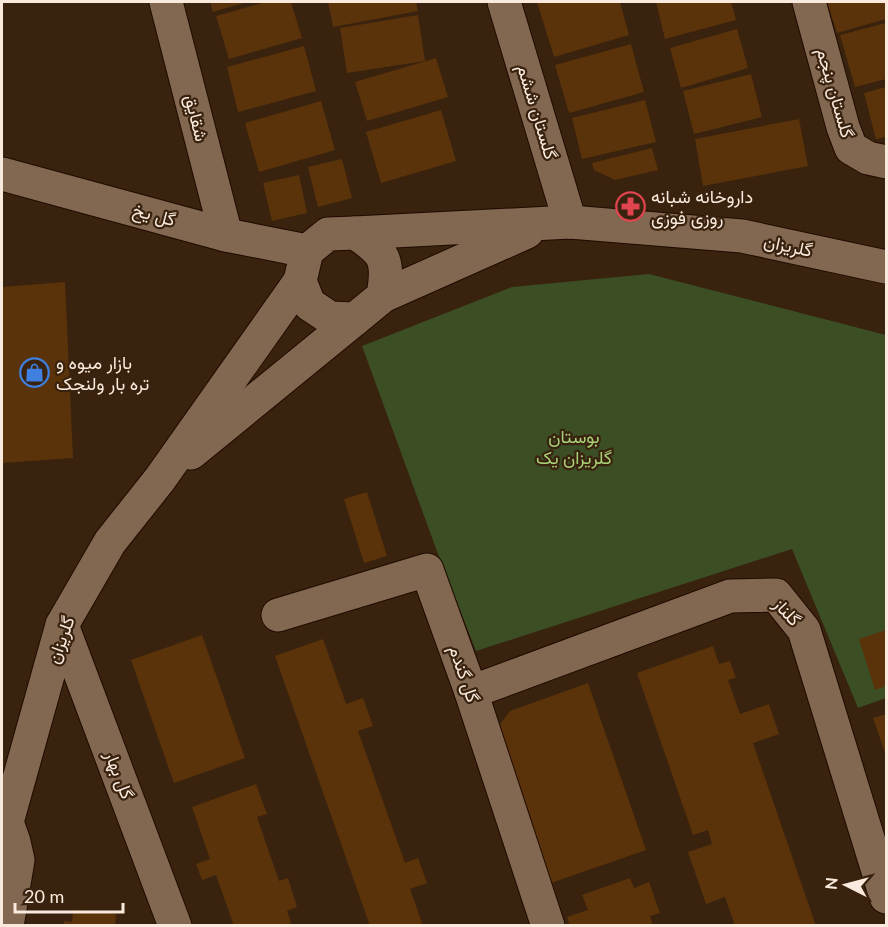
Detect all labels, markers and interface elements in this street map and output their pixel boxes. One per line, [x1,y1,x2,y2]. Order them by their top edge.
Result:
street label: گلستان پنجم [811,45,859,141]
street label: گلستان ششم [511,62,563,162]
street label: شقایق [180,92,213,144]
place label: داروخانه شبانه روزی فوزی [651,185,753,229]
pharmacy icon: داروخانه شبانه روزی فوزی [614,191,646,223]
street label: گل یخ [130,198,178,232]
street label: گلریزان [762,229,814,262]
place label: بازار میوه و تره بار ولنجک [56,351,149,395]
shop icon: بازار میوه و تره بار ولنجک [19,357,51,389]
park label: بوستان گلریزان یک [536,425,612,469]
street label: گلناز [768,592,806,631]
street label: گلریزان [41,613,80,667]
street label: گل گندم [443,642,485,706]
street label: گل بهار [99,747,139,802]
north arrow [816,855,876,915]
scale bar [15,876,123,914]
text: N [820,876,841,891]
text: 20 m [24,885,64,907]

